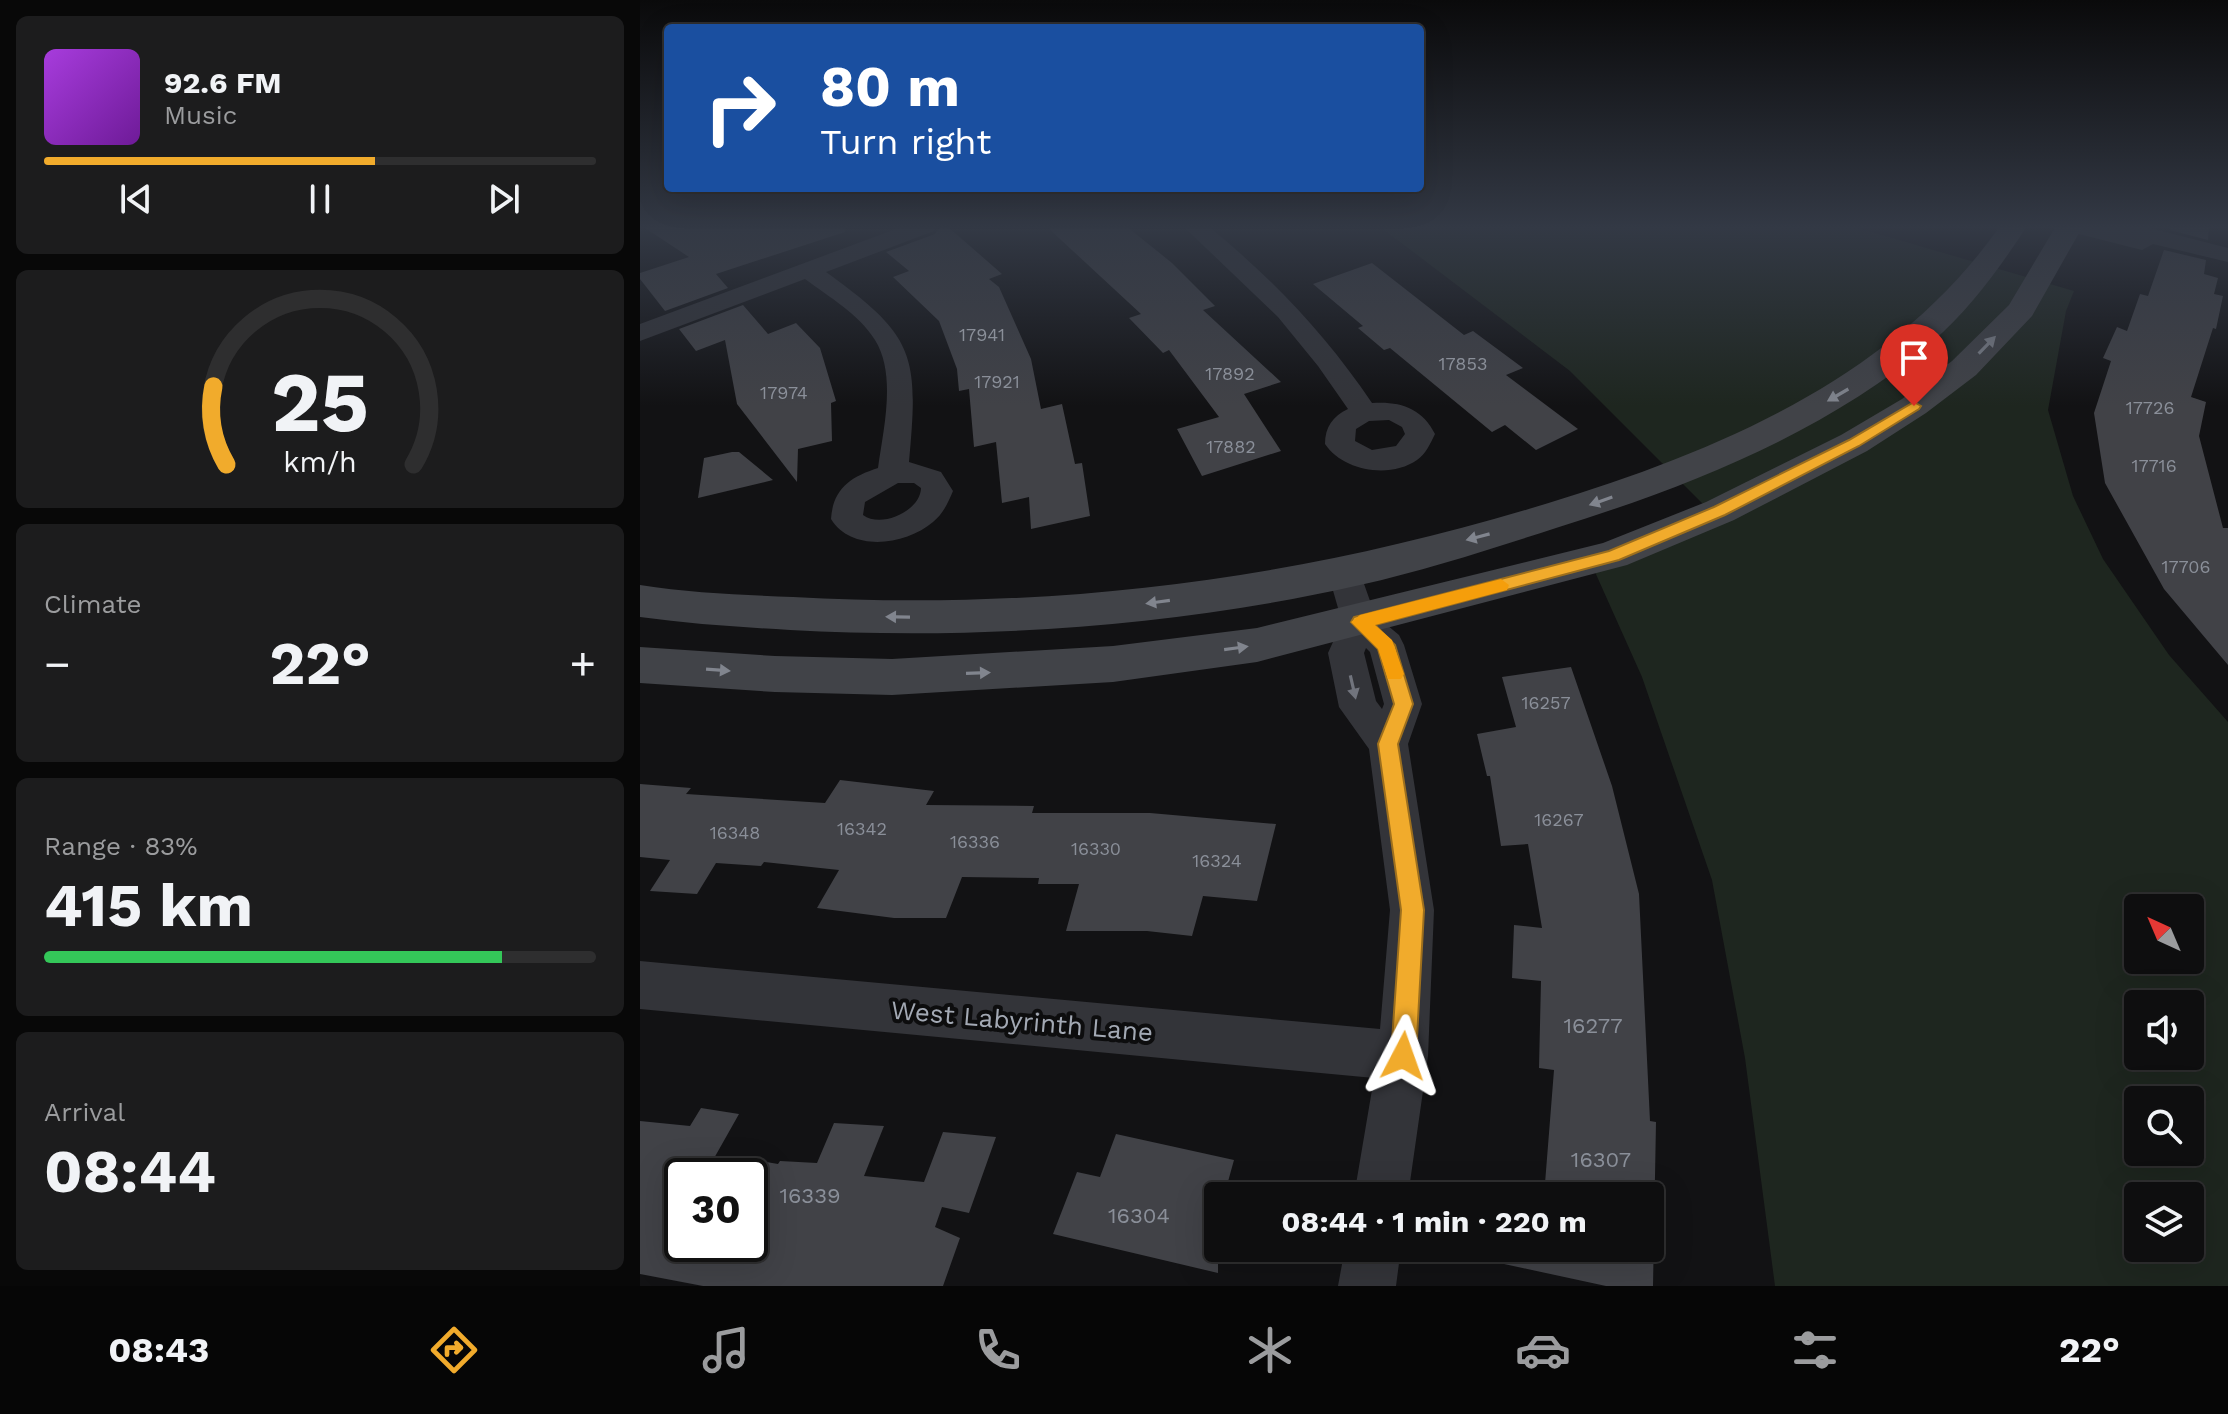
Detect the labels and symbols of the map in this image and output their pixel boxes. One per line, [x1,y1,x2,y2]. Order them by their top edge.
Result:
house number: 17941 [959,324,1005,345]
pin [1880,324,1948,406]
one-way arrow [1977,336,1995,355]
house number: 17853 [1439,353,1487,374]
house number: 17892 [1205,363,1255,384]
house number: 17921 [974,371,1020,392]
house number: 17974 [760,382,808,403]
one-way arrow [1827,388,1850,402]
house number: 17726 [2126,397,2174,418]
house number: 17882 [1206,436,1256,457]
house number: 17716 [2131,455,2177,476]
one-way arrow [1589,495,1613,507]
one-way arrow [1466,532,1491,544]
house number: 17706 [2162,556,2211,577]
one-way arrow [1145,595,1170,608]
one-way arrow [885,611,910,623]
one-way arrow [1224,641,1249,654]
one-way arrow [706,664,731,677]
one-way arrow [966,667,991,680]
one-way arrow [1348,674,1360,699]
house number: 16257 [1521,692,1571,713]
house number: 16267 [1534,809,1584,830]
house number: 16342 [837,818,887,839]
house number: 16348 [710,822,760,843]
house number: 16336 [950,831,1000,852]
house number: 16330 [1071,838,1121,859]
house number: 16324 [1192,850,1242,871]
north arrow [2124,894,2204,974]
street label: West Labyrinth Lane [890,995,1154,1047]
house number: 16277 [1563,1013,1623,1038]
position arrow [1361,1014,1445,1098]
house number: 16307 [1571,1147,1631,1172]
speed limit sign: 30 [664,1158,768,1262]
house number: 16339 [779,1183,841,1208]
house number: 16304 [1108,1203,1170,1228]

